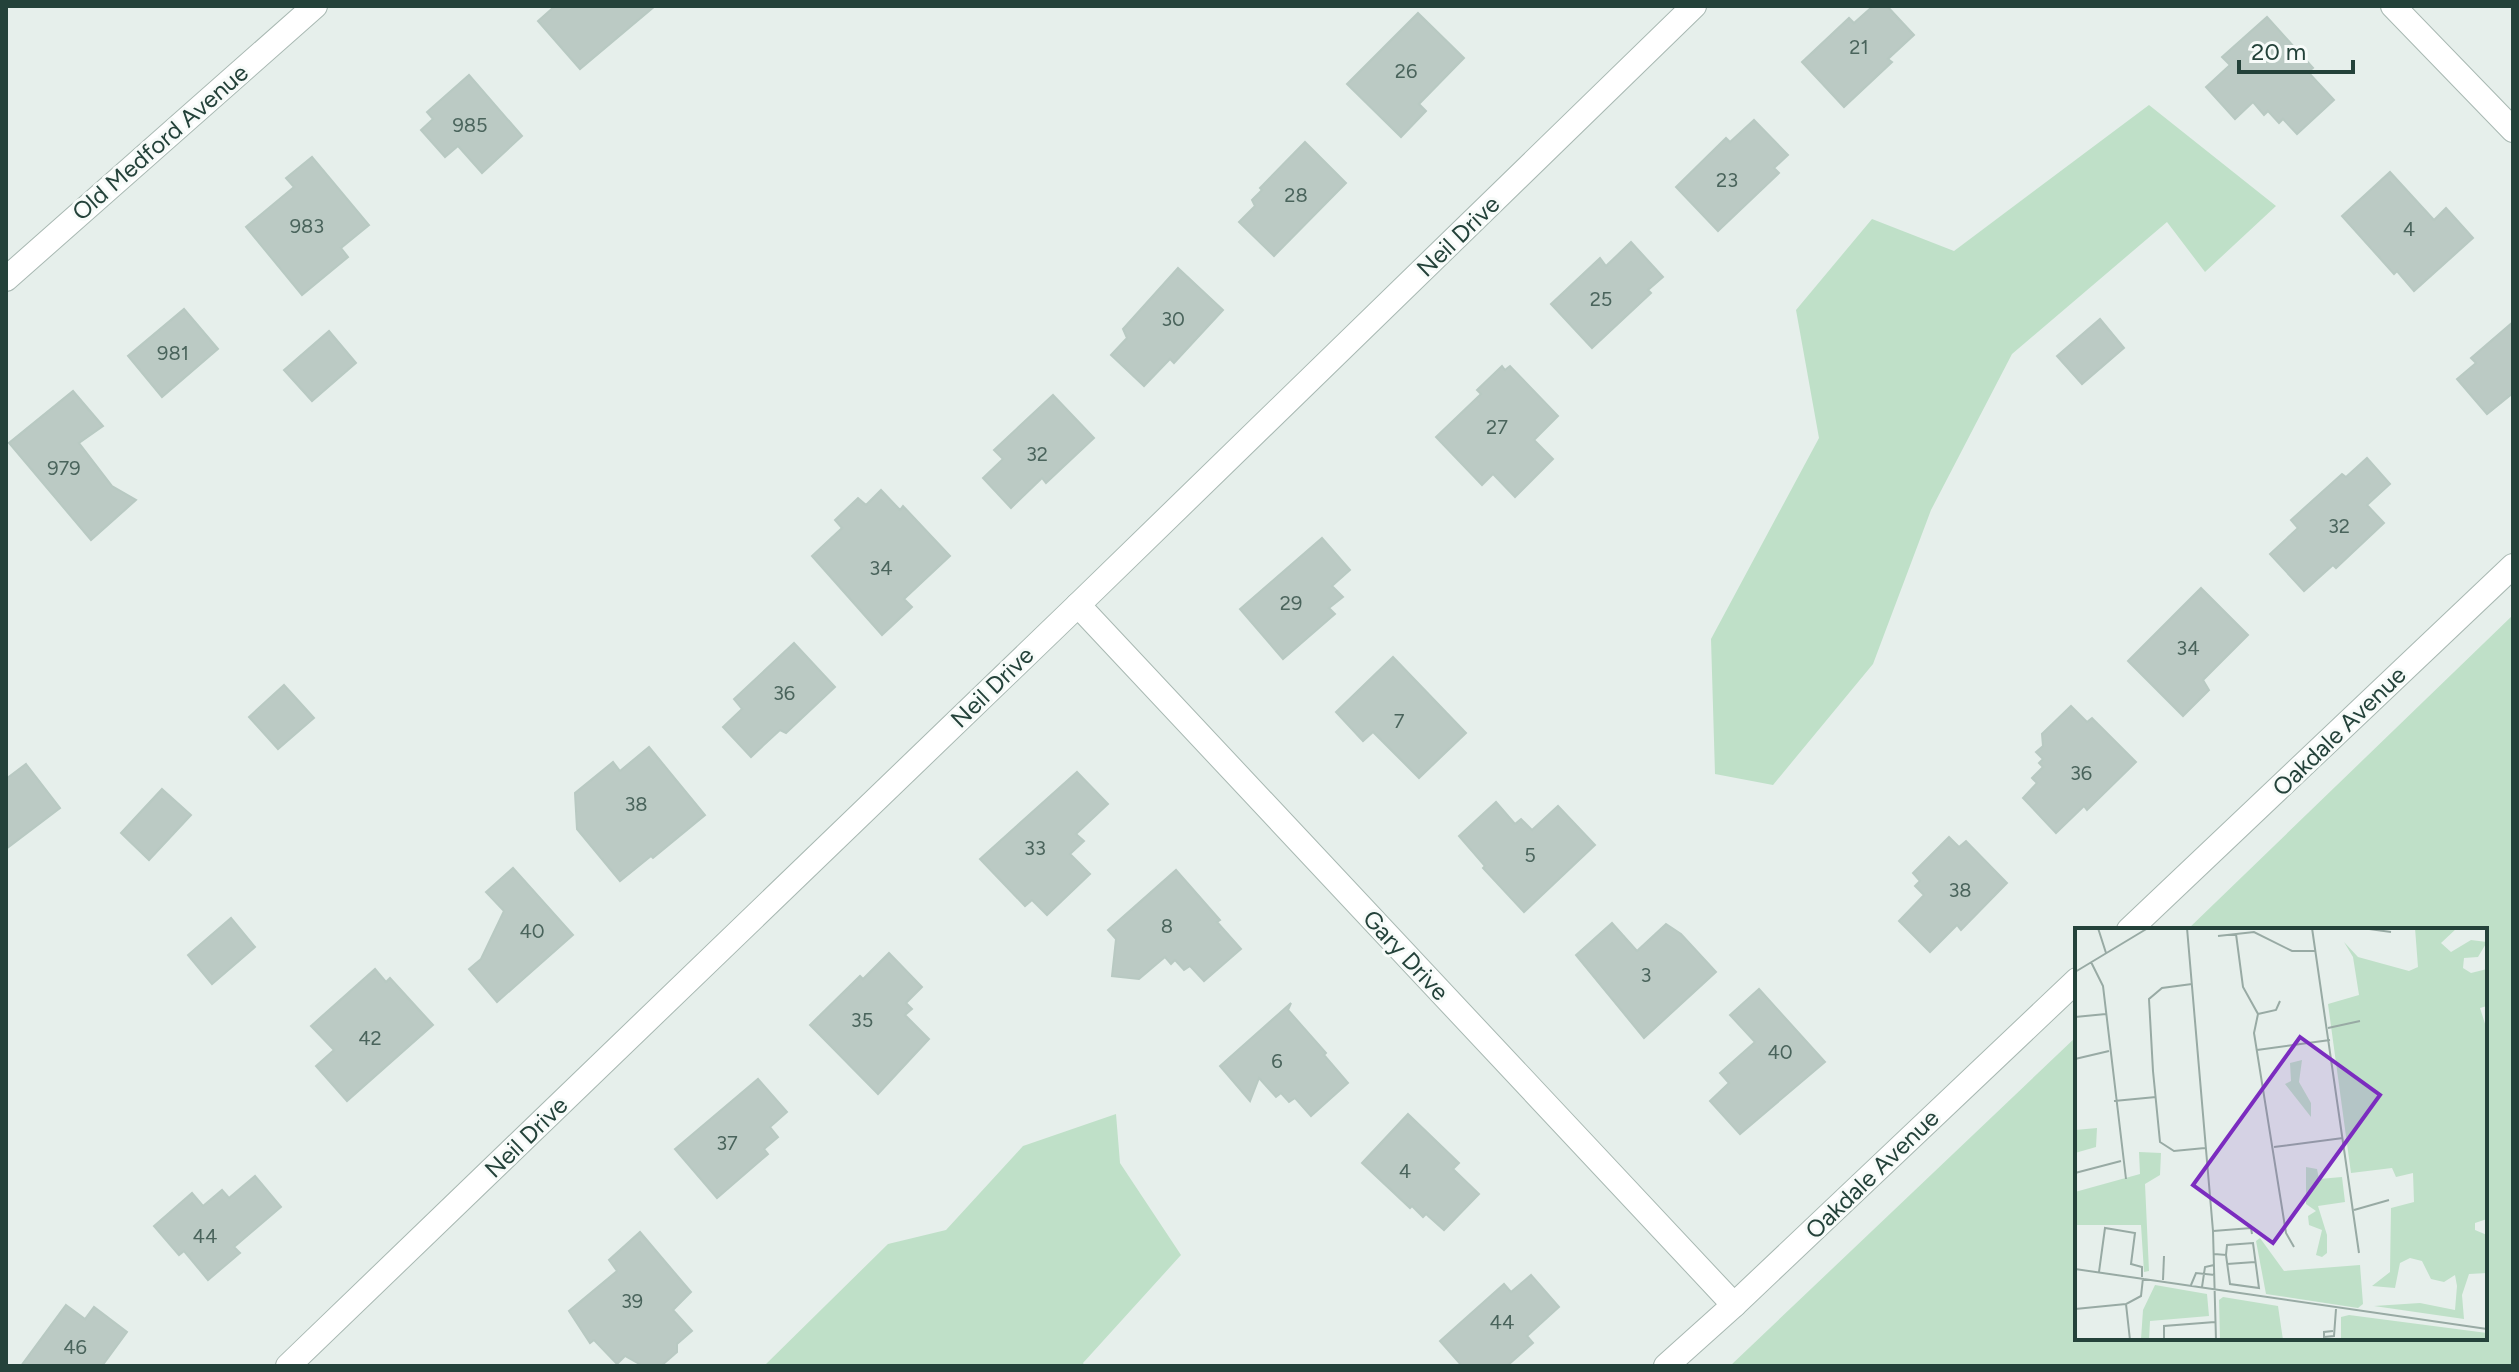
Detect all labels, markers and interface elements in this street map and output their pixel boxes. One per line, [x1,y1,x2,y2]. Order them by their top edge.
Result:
scale bar [2239,24,2353,74]
house number: 21 [1849,35,1869,59]
text: 20 m [2251,37,2306,66]
street label: Old Medford Avenue [66,58,254,226]
house number: 26 [1395,59,1417,83]
house number: 985 [452,113,488,137]
house number: 23 [1716,168,1738,192]
house number: 28 [1284,183,1308,207]
street label: Neil Drive [1411,189,1505,283]
house number: 983 [290,214,324,238]
house number: 4 [2403,217,2415,241]
house number: 25 [1590,287,1612,311]
house number: 30 [1161,307,1185,331]
house number: 981 [157,341,189,365]
house number: 27 [1486,415,1508,439]
house number: 32 [1026,442,1048,466]
house number: 979 [47,456,81,480]
house number: 32 [2328,514,2350,538]
house number: 34 [869,556,893,580]
house number: 29 [1280,591,1302,615]
house number: 34 [2176,636,2200,660]
street label: Neil Drive [945,640,1039,734]
street label: Oakdale Avenue [2266,660,2412,802]
house number: 36 [773,681,795,705]
house number: 7 [1394,709,1405,733]
house number: 36 [2070,761,2092,785]
house number: 38 [624,792,648,816]
house number: 33 [1024,836,1046,860]
house number: 5 [1524,843,1536,867]
house number: 38 [1948,878,1972,902]
street label: Gary Drive [1357,904,1455,1006]
house number: 8 [1161,914,1173,938]
house number: 40 [519,919,545,943]
inset map [2075,928,2487,1340]
house number: 3 [1641,963,1651,987]
house number: 35 [851,1008,873,1032]
house number: 42 [358,1026,382,1050]
house number: 40 [1767,1040,1793,1064]
house number: 6 [1271,1049,1283,1073]
street label: Neil Drive [479,1090,573,1184]
street label: Oakdale Avenue [1799,1103,1945,1245]
house number: 37 [716,1131,738,1155]
house number: 4 [1399,1159,1411,1183]
house number: 44 [193,1224,217,1248]
house number: 39 [621,1289,643,1313]
house number: 44 [1490,1310,1514,1334]
house number: 46 [63,1335,87,1359]

